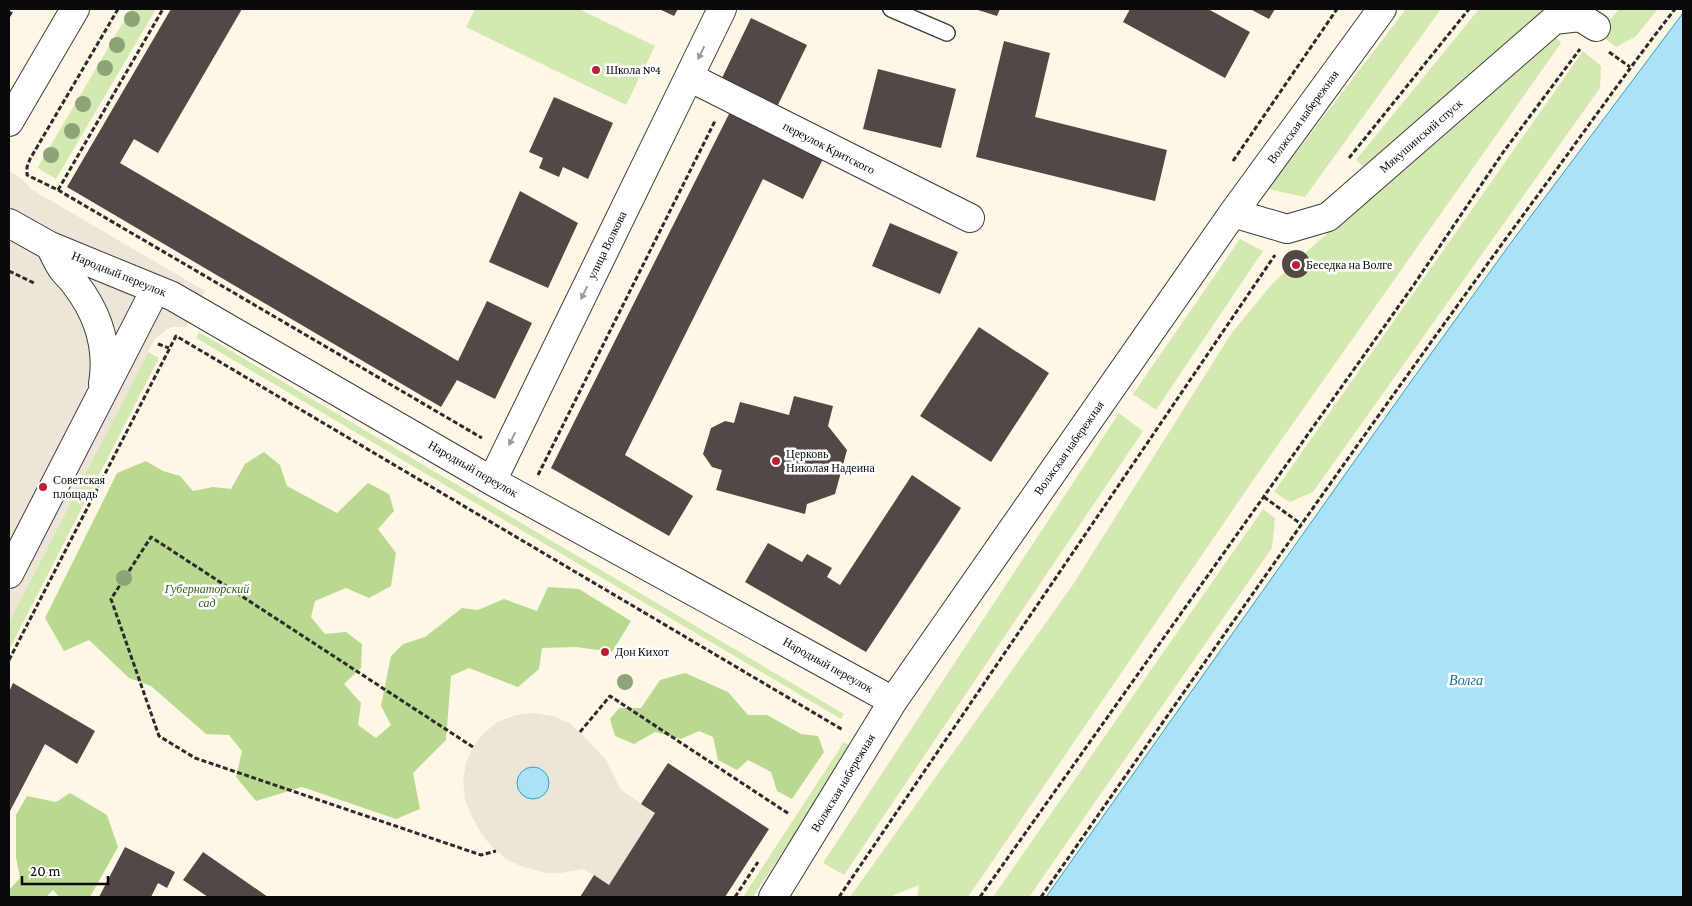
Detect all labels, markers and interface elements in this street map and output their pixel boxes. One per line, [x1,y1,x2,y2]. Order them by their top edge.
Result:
one-way arrow [697,45,705,60]
place label: Школа №4 [606,63,661,77]
marker: Школа №4 [590,64,602,76]
street label: Волжская набережная [1264,67,1342,166]
street label: Мякушинский спуск [1377,96,1465,176]
street label: переулок Критского [781,119,877,177]
street label: улица Волкова [585,208,630,281]
street label: Народный переулок [70,249,169,299]
place label: Беседка на Волге [1306,258,1392,272]
marker: Беседка на Волге [1290,259,1302,271]
one-way arrow [579,286,587,300]
street label: Волжская набережная [1031,398,1107,498]
one-way arrow [508,432,516,446]
street label: Народный переулок [426,438,520,500]
place label: Церковь Николая Надеина [786,447,876,475]
marker: Церковь Николая Надеина [770,455,782,467]
place label: Советская площадь [53,473,106,501]
marker: Советская площадь [37,481,49,493]
park label: Губернаторский сад [164,582,249,610]
street label: Народный переулок [780,634,876,696]
place label: Дон Кихот [615,645,670,659]
marker: Дон Кихот [599,646,611,658]
water label: Волга [1449,672,1483,688]
street label: Волжская набережная [808,731,878,835]
scale bar [22,854,109,886]
text: 20 m [30,863,61,879]

